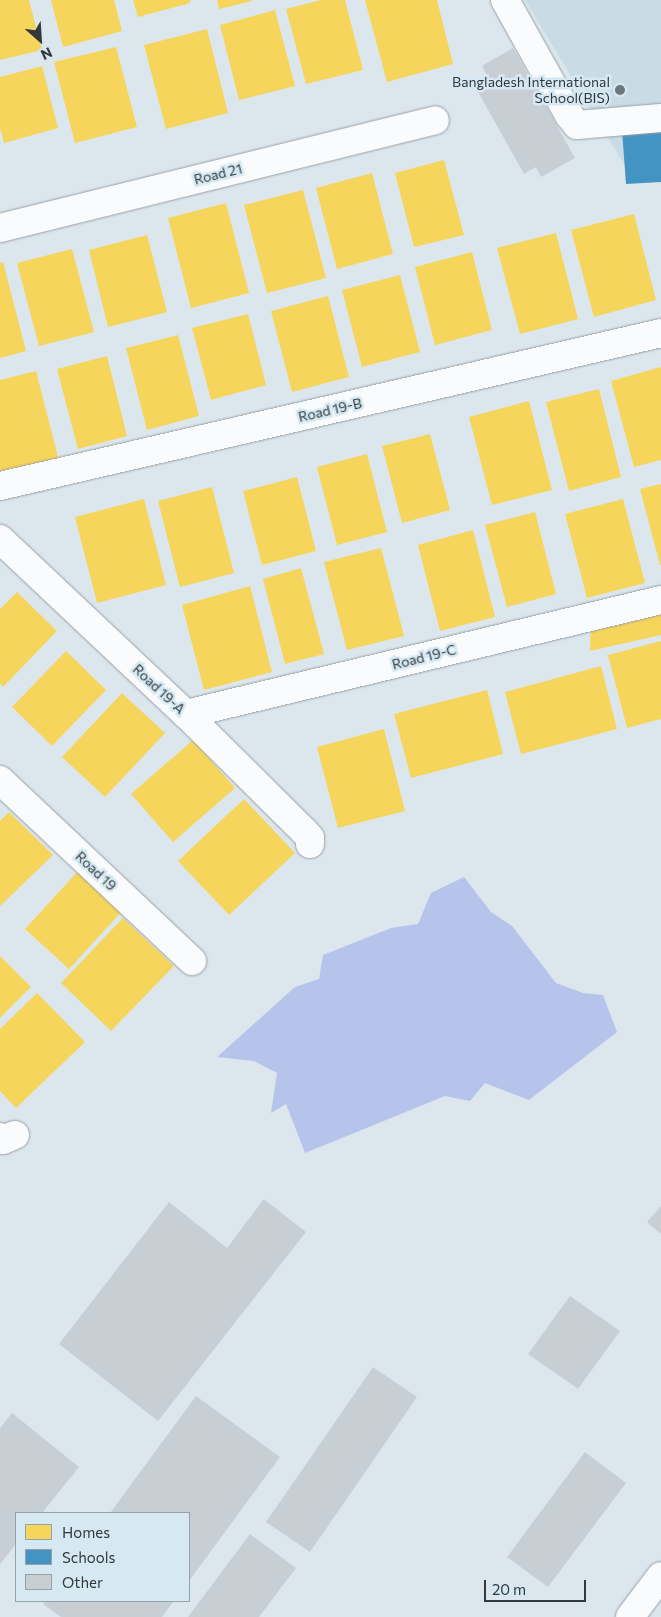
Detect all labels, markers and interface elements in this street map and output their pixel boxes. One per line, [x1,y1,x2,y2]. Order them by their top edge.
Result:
north arrow [15,15,65,65]
text: N [38,44,55,64]
place label: Bangladesh International School(BIS) [452,74,610,106]
marker: Bangladesh International School(BIS) [614,84,626,96]
street label: Road 21 [192,160,244,188]
street label: Road 19-B [297,395,363,425]
street label: Road 19-C [390,641,458,673]
street label: Road 19-A [129,661,189,717]
street label: Road 19 [72,848,120,894]
legend [15,1512,190,1602]
text: Homes [62,1523,110,1541]
text: Schools [62,1548,115,1566]
scale bar [486,1570,588,1602]
text: Other [62,1573,103,1591]
text: 20 m [492,1580,526,1598]

